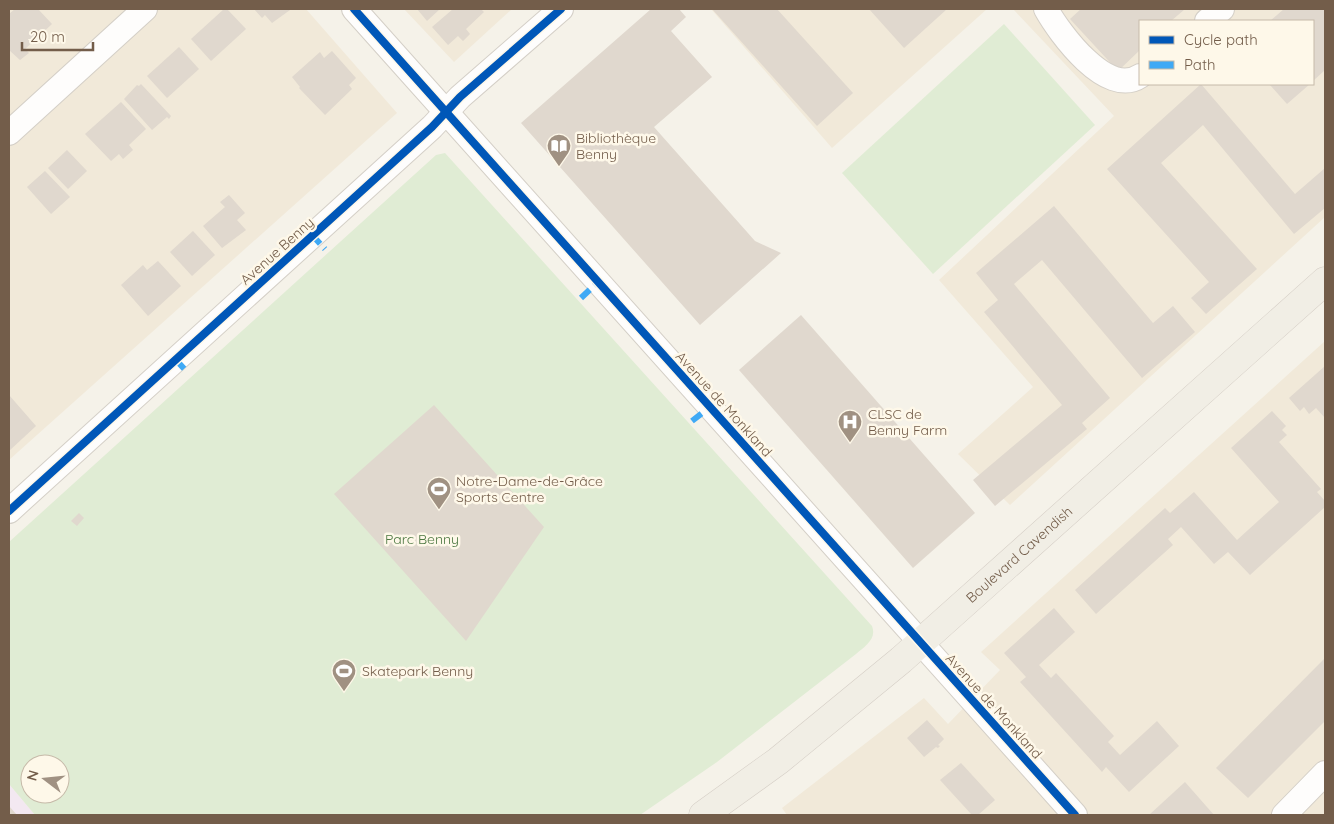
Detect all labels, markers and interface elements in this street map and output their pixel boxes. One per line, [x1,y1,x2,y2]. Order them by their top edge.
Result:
scale bar [22,20,94,52]
legend [1139,20,1314,85]
text: 20 m [30,27,65,46]
text: Cycle path [1184,30,1258,49]
text: Path [1184,55,1216,74]
place label: Bibliothèque Benny [576,129,656,163]
library icon: Bibliothèque Benny [546,133,572,167]
street label: Avenue Benny [237,213,317,289]
street label: Avenue de Monkland [672,348,776,460]
place label: CLSC de Benny Farm [868,405,947,439]
hospital icon: CLSC de Benny Farm [837,409,863,443]
place label: Notre-Dame-de-Grâce Sports Centre [456,472,603,506]
sports icon: Notre-Dame-de-Grâce Sports Centre [426,476,452,510]
street label: Boulevard Cavendish [962,502,1076,607]
park label: Parc Benny [385,530,459,548]
street label: Avenue de Monkland [942,650,1046,762]
sports icon: Skatepark Benny [331,658,357,692]
place label: Skatepark Benny [362,662,473,680]
north arrow [20,754,70,804]
text: N [22,768,43,783]

